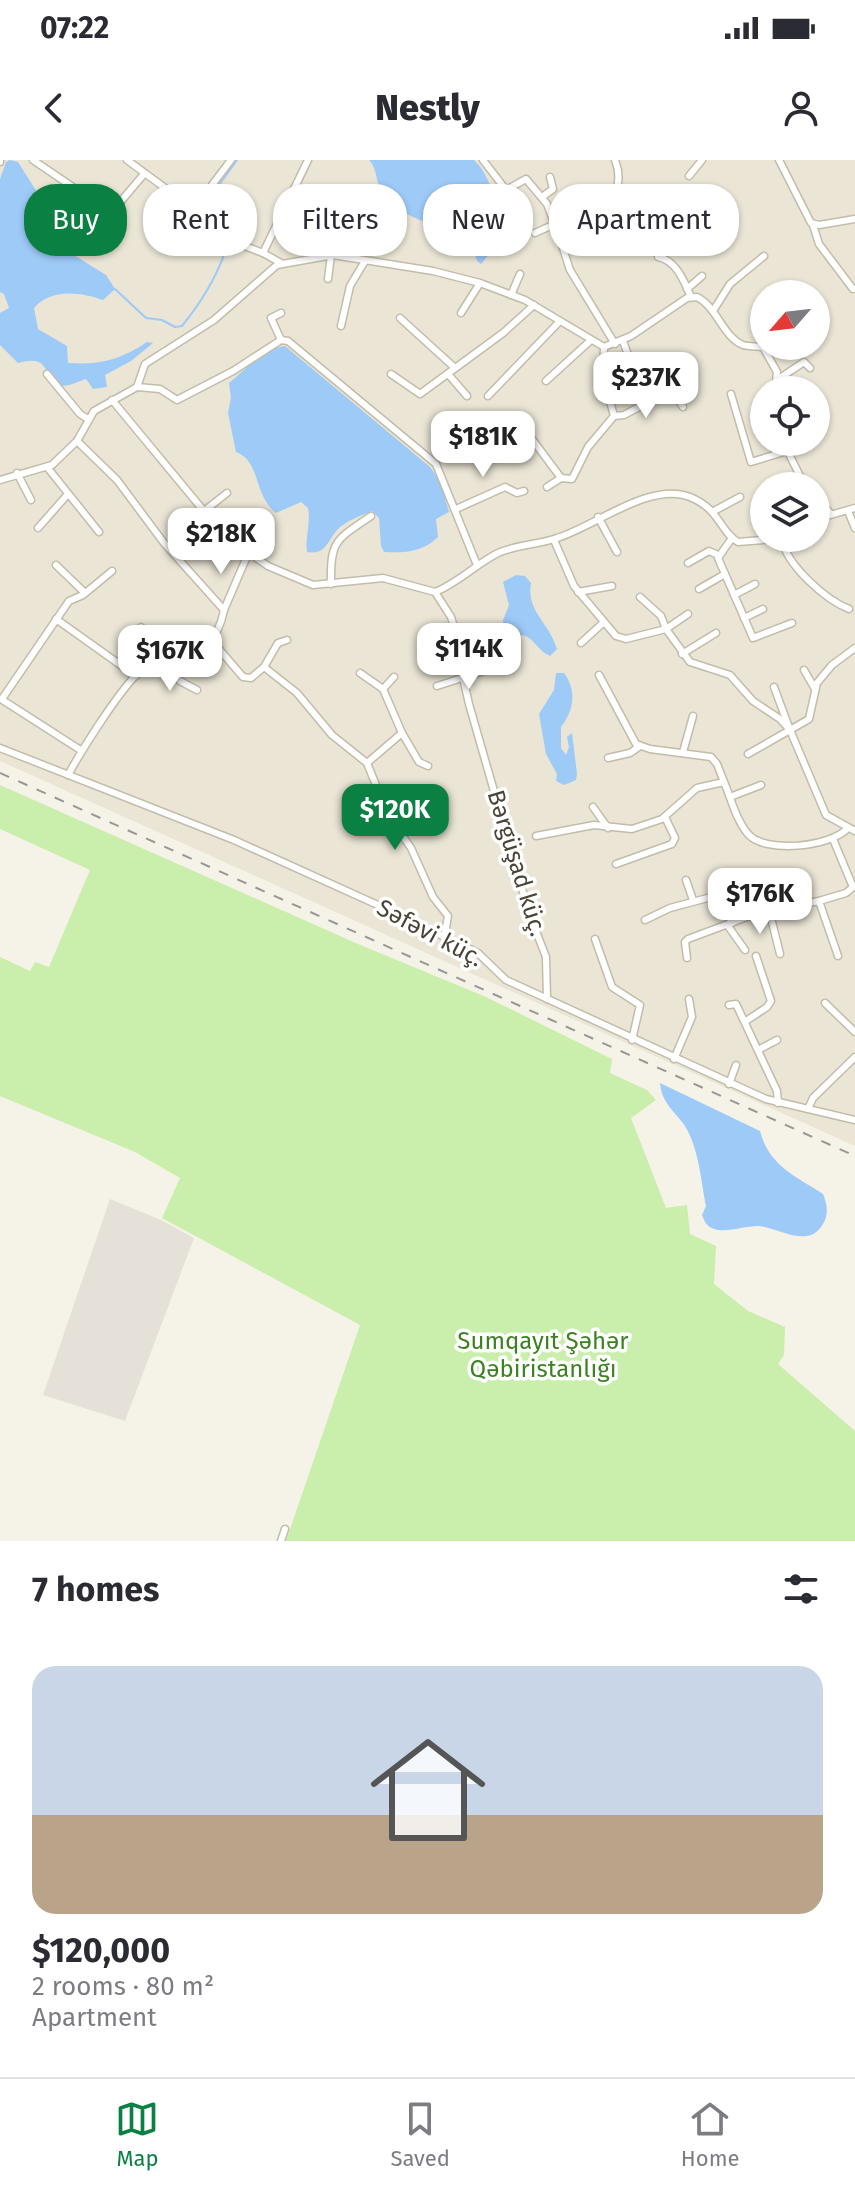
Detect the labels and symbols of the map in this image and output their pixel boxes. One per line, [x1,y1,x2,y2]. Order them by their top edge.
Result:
north arrow [750,280,830,360]
pin: $237K [590,352,702,420]
pin: $181K [427,411,539,479]
pin: $218K [165,508,277,576]
pin: $114K [413,623,525,691]
pin: $167K [114,625,226,693]
pin: $120K [339,784,451,852]
street label: Bərgüşad küç. [481,787,553,939]
pin: $176K [704,868,816,936]
street label: Səfəvi küç. [372,893,488,973]
park label: Sumqayıt Şəhər Qəbiristanlığı [457,1327,629,1383]

